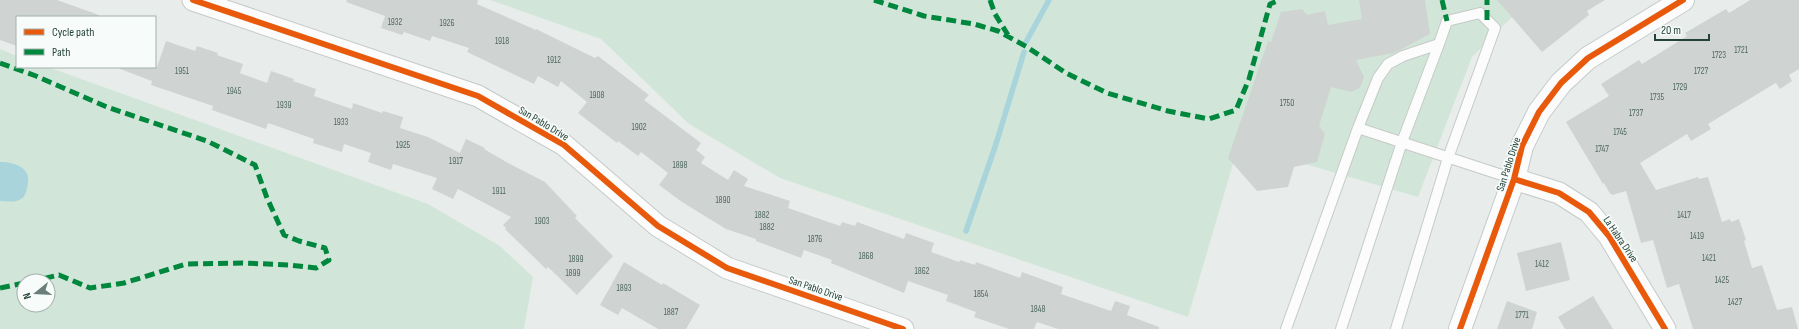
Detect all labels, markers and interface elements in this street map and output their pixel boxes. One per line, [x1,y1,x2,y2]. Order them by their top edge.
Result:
legend [16,16,156,68]
scale bar [1655,16,1709,42]
house number: 1932 [388,17,403,28]
house number: 1926 [440,18,454,29]
text: 20 m [1661,23,1681,38]
text: Cycle path [52,25,94,40]
house number: 1918 [495,36,509,47]
text: Path [52,45,70,60]
house number: 1721 [1734,45,1749,56]
house number: 1723 [1712,50,1726,61]
house number: 1912 [547,55,561,66]
house number: 1951 [175,66,190,77]
house number: 1727 [1694,66,1708,77]
house number: 1729 [1673,82,1687,93]
house number: 1945 [227,86,242,97]
house number: 1908 [589,90,605,101]
house number: 1735 [1650,92,1664,103]
house number: 1750 [1280,98,1294,109]
house number: 1939 [277,100,291,111]
street label: San Pablo Drive [516,103,571,143]
house number: 1737 [1629,108,1643,119]
house number: 1933 [334,117,349,128]
house number: 1902 [632,122,647,133]
house number: 1745 [1613,127,1627,138]
street label: San Pablo Drive [1494,135,1523,193]
house number: 1925 [396,140,411,151]
house number: 1747 [1595,144,1609,155]
house number: 1917 [449,156,463,167]
house number: 1898 [672,160,688,171]
house number: 1911 [492,186,507,197]
house number: 1890 [715,195,731,206]
house number: 1882 [755,210,770,221]
house number: 1417 [1677,210,1691,221]
street label: La Habra Drive [1600,214,1641,265]
house number: 1903 [535,216,550,227]
house number: 1882 [760,222,775,233]
house number: 1419 [1690,231,1704,242]
house number: 1876 [808,234,822,245]
house number: 1868 [859,251,874,262]
house number: 1421 [1702,253,1717,264]
house number: 1899 [568,254,584,265]
house number: 1412 [1535,259,1549,270]
house number: 1862 [915,266,930,277]
house number: 1899 [565,268,581,279]
north arrow [16,273,56,313]
street label: San Pablo Drive [787,273,845,304]
house number: 1425 [1715,275,1730,286]
house number: 1893 [617,283,632,294]
house number: 1854 [974,289,988,300]
text: N [20,291,34,301]
house number: 1427 [1728,297,1743,308]
house number: 1848 [1030,304,1046,315]
house number: 1887 [664,307,679,318]
house number: 1771 [1515,310,1530,321]

